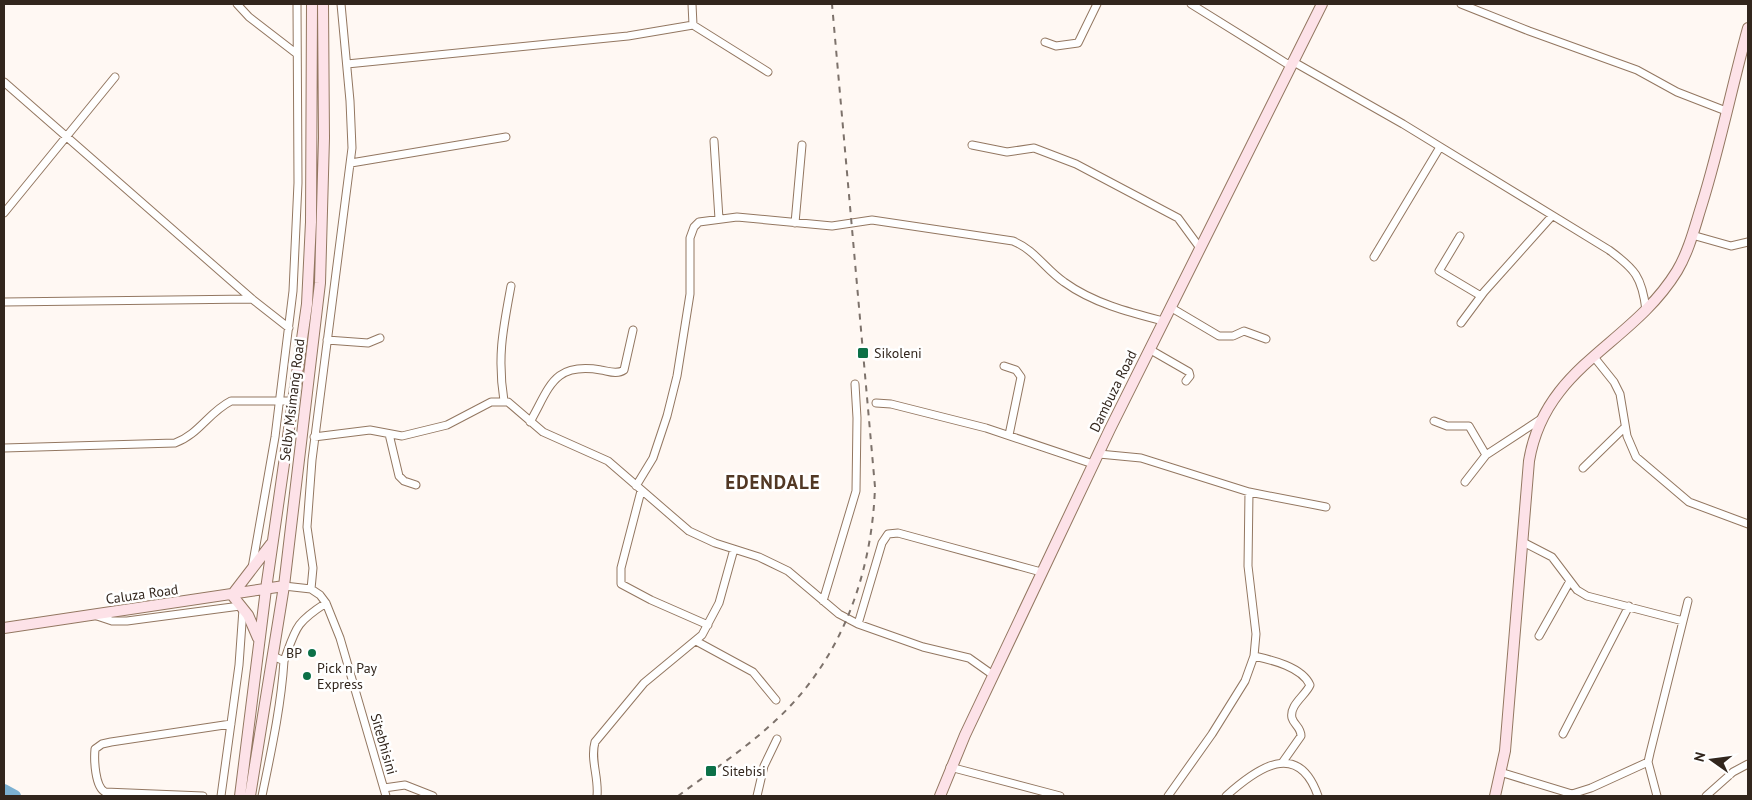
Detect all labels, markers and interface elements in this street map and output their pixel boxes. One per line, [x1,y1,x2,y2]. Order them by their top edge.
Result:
street label: Selby Msimang Road [276,338,308,462]
place label: Sikoleni [874,344,922,362]
marker: Sikoleni [856,346,870,360]
street label: Dambuza Road [1085,347,1141,435]
district label: EDENDALE [725,470,821,494]
street label: Caluza Road [105,580,179,608]
place label: BP [286,644,302,662]
marker: BP [306,647,318,659]
place label: Pick n Pay Express [317,659,378,693]
marker: Pick n Pay Express [301,670,313,682]
street label: Sitebhisini [367,711,401,777]
north arrow [1687,735,1737,785]
text: N [1690,750,1709,763]
place label: Sitebisi [722,762,766,780]
marker: Sitebisi [704,764,718,778]

